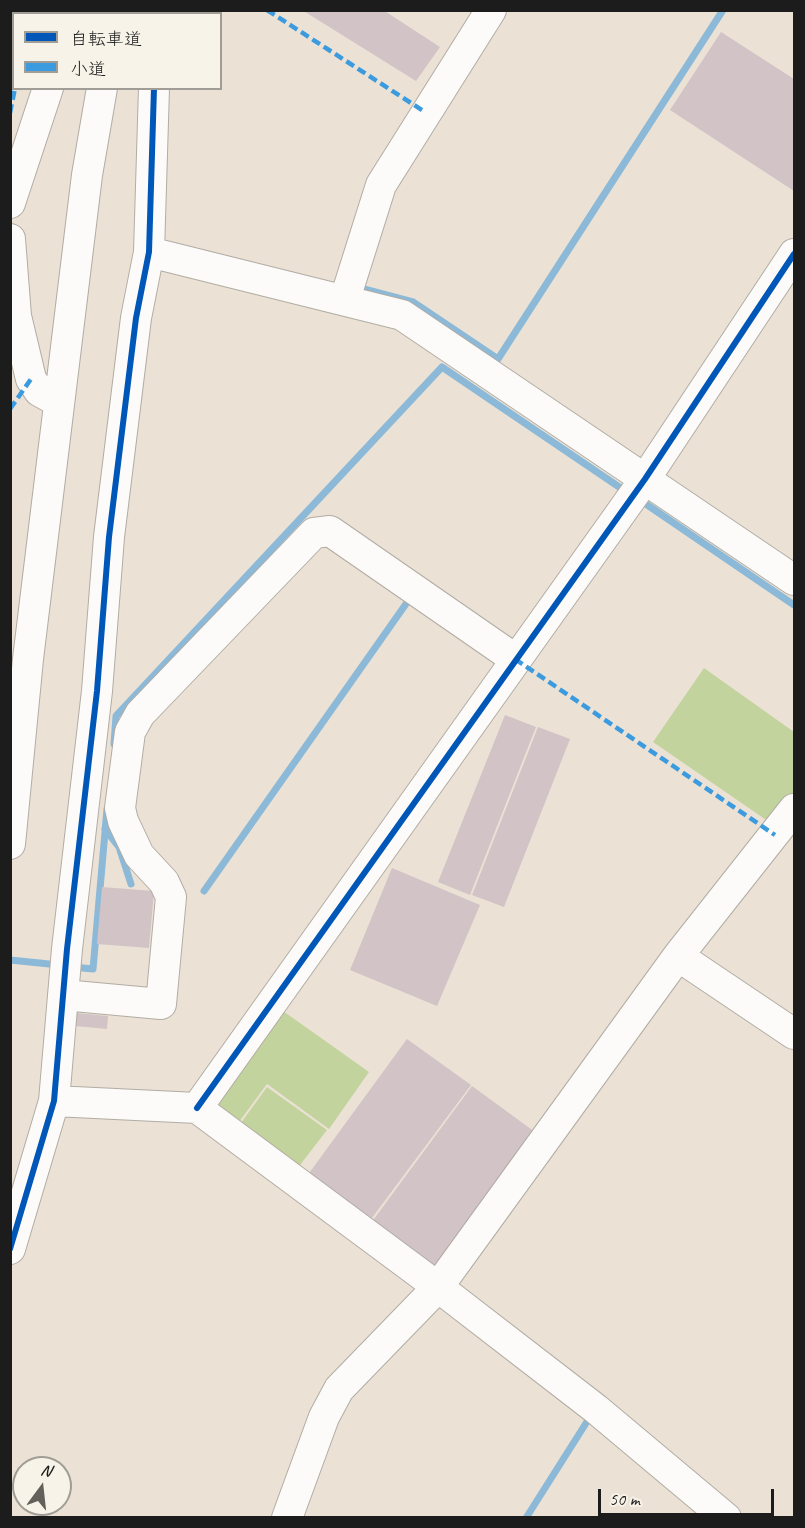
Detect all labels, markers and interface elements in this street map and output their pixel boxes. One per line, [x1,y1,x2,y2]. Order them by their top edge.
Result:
legend [12,12,222,90]
text: 自転車道 [70,28,142,50]
text: 小道 [70,58,106,80]
north arrow [12,1456,72,1516]
text: N [39,1460,54,1481]
scale bar [601,1477,776,1515]
text: 50 m [609,1488,640,1510]

